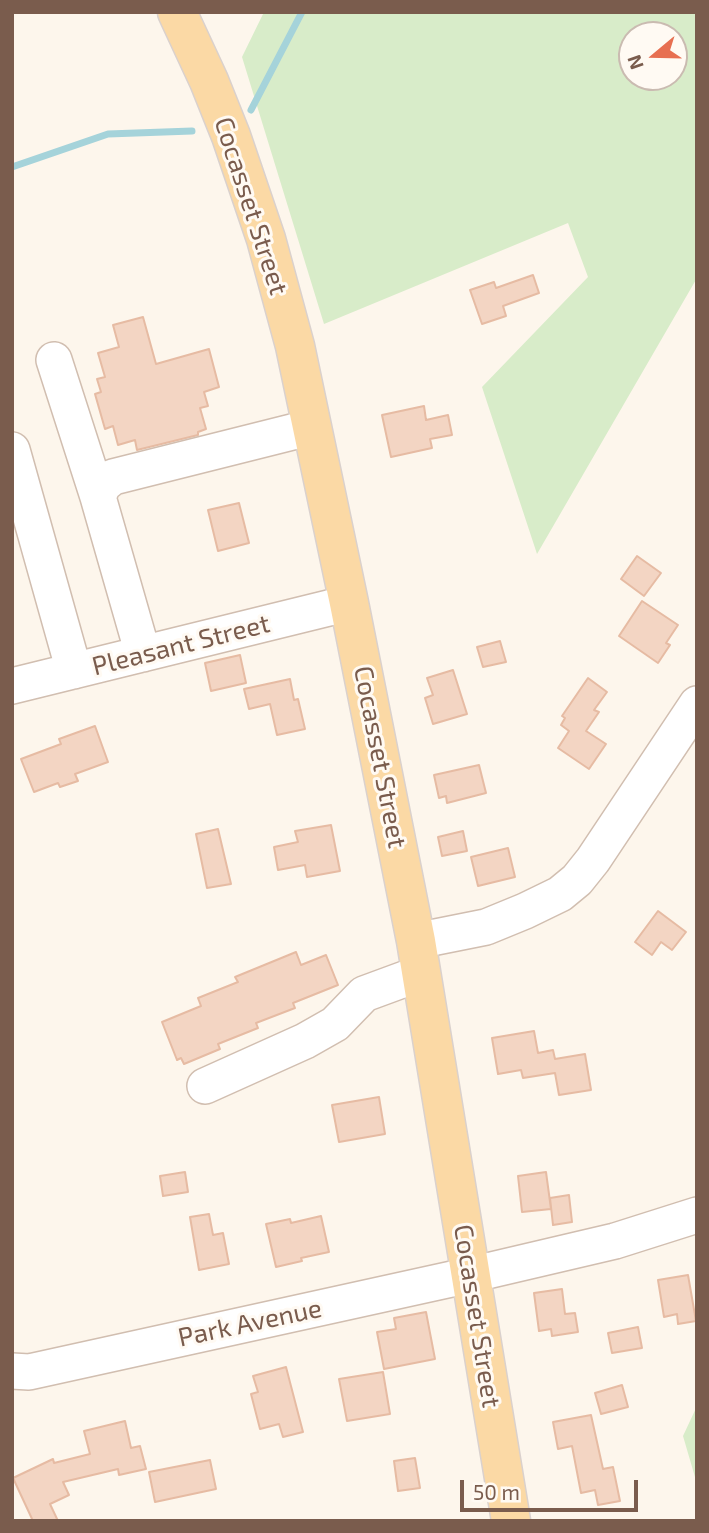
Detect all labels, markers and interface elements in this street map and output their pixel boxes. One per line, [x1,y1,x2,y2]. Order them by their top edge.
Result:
north arrow [618,21,688,91]
text: N [621,52,648,73]
street label: Cocasset Street [208,113,294,299]
street label: Pleasant Street [89,608,273,682]
street label: Cocasset Street [347,663,413,851]
street label: Cocasset Street [447,1222,507,1410]
street label: Park Avenue [175,1293,325,1353]
scale bar [464,1466,642,1510]
text: 50 m [473,1479,520,1504]

